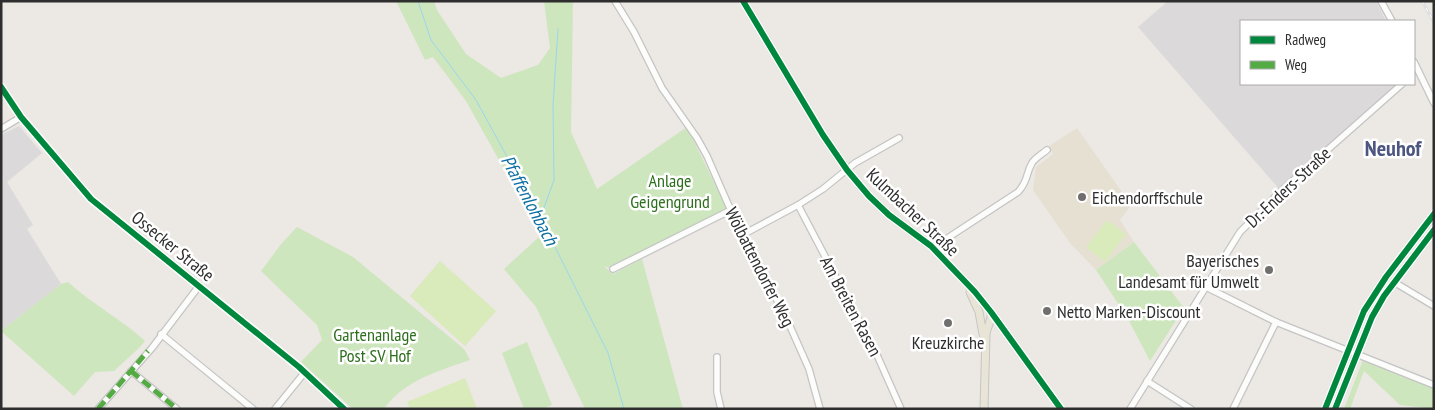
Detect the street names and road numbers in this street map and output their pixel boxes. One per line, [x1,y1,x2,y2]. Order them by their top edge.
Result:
street label: Dr.-Enders-Straße [1241,142,1335,232]
street label: Kulmbacher Straße [862,163,964,261]
street label: Wölbattendorfer Weg [720,203,800,331]
street label: Ossecker Straße [127,206,219,286]
street label: Am Breiten Rasen [815,252,887,360]

